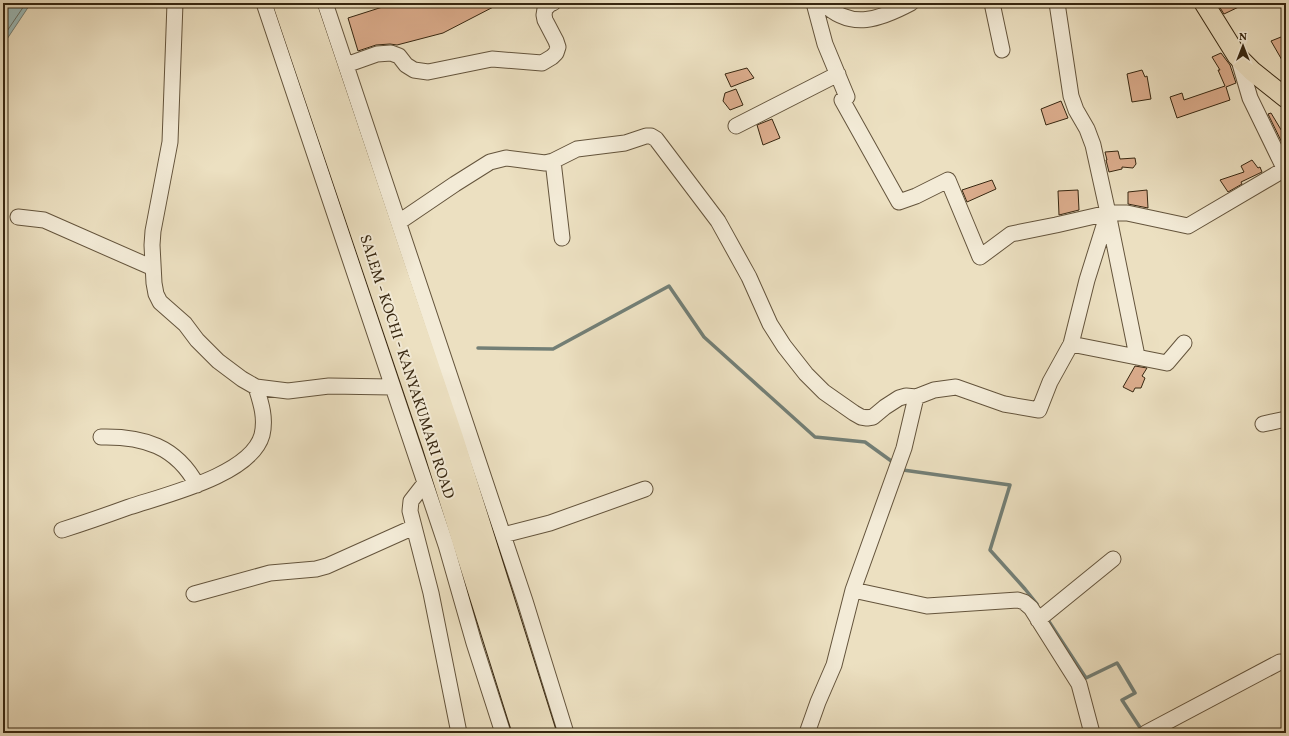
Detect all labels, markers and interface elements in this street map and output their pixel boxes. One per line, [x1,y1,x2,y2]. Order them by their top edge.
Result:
north arrow [1223,26,1263,66]
text: N [1239,30,1247,45]
street label: SALEM - KOCHI - KANYAKUMARI ROAD [353,232,459,502]

